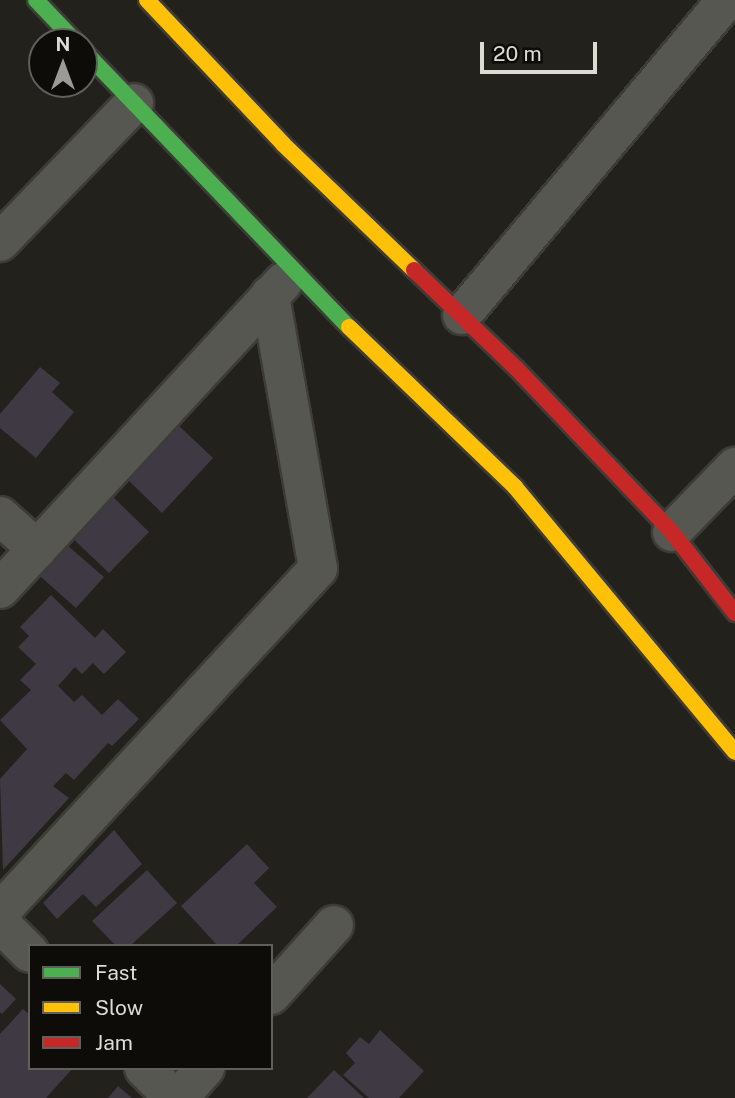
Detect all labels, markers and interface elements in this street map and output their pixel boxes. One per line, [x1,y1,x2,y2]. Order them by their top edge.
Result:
north arrow [28,28,98,98]
scale bar [483,28,600,72]
text: N [56,33,70,55]
text: 20 m [493,41,542,66]
legend [28,944,273,1070]
text: Fast [95,960,137,985]
text: Slow [95,995,143,1020]
text: Jam [95,1030,133,1055]

